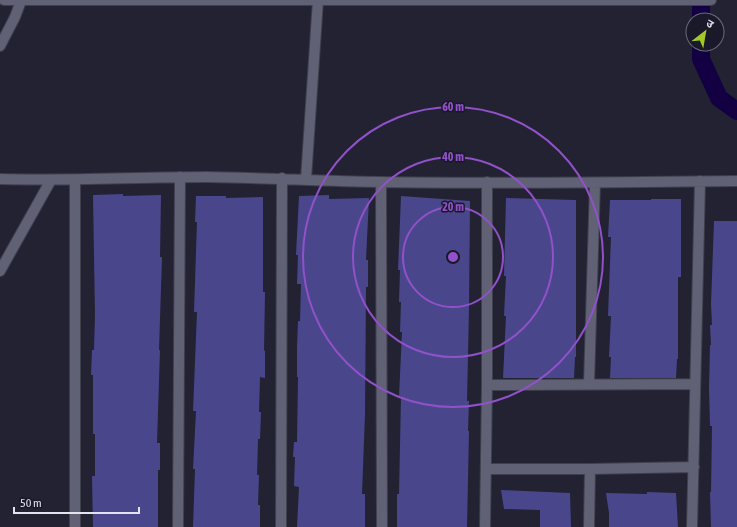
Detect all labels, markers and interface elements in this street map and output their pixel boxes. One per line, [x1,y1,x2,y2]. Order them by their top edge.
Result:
north arrow [685,12,725,52]
text: उ [704,17,716,31]
text: 60 m [442,100,464,114]
text: 40 m [441,150,464,164]
text: 20 m [442,200,464,214]
centre of rings [446,250,460,264]
scale bar [14,489,139,515]
text: 50 m [20,496,42,510]

